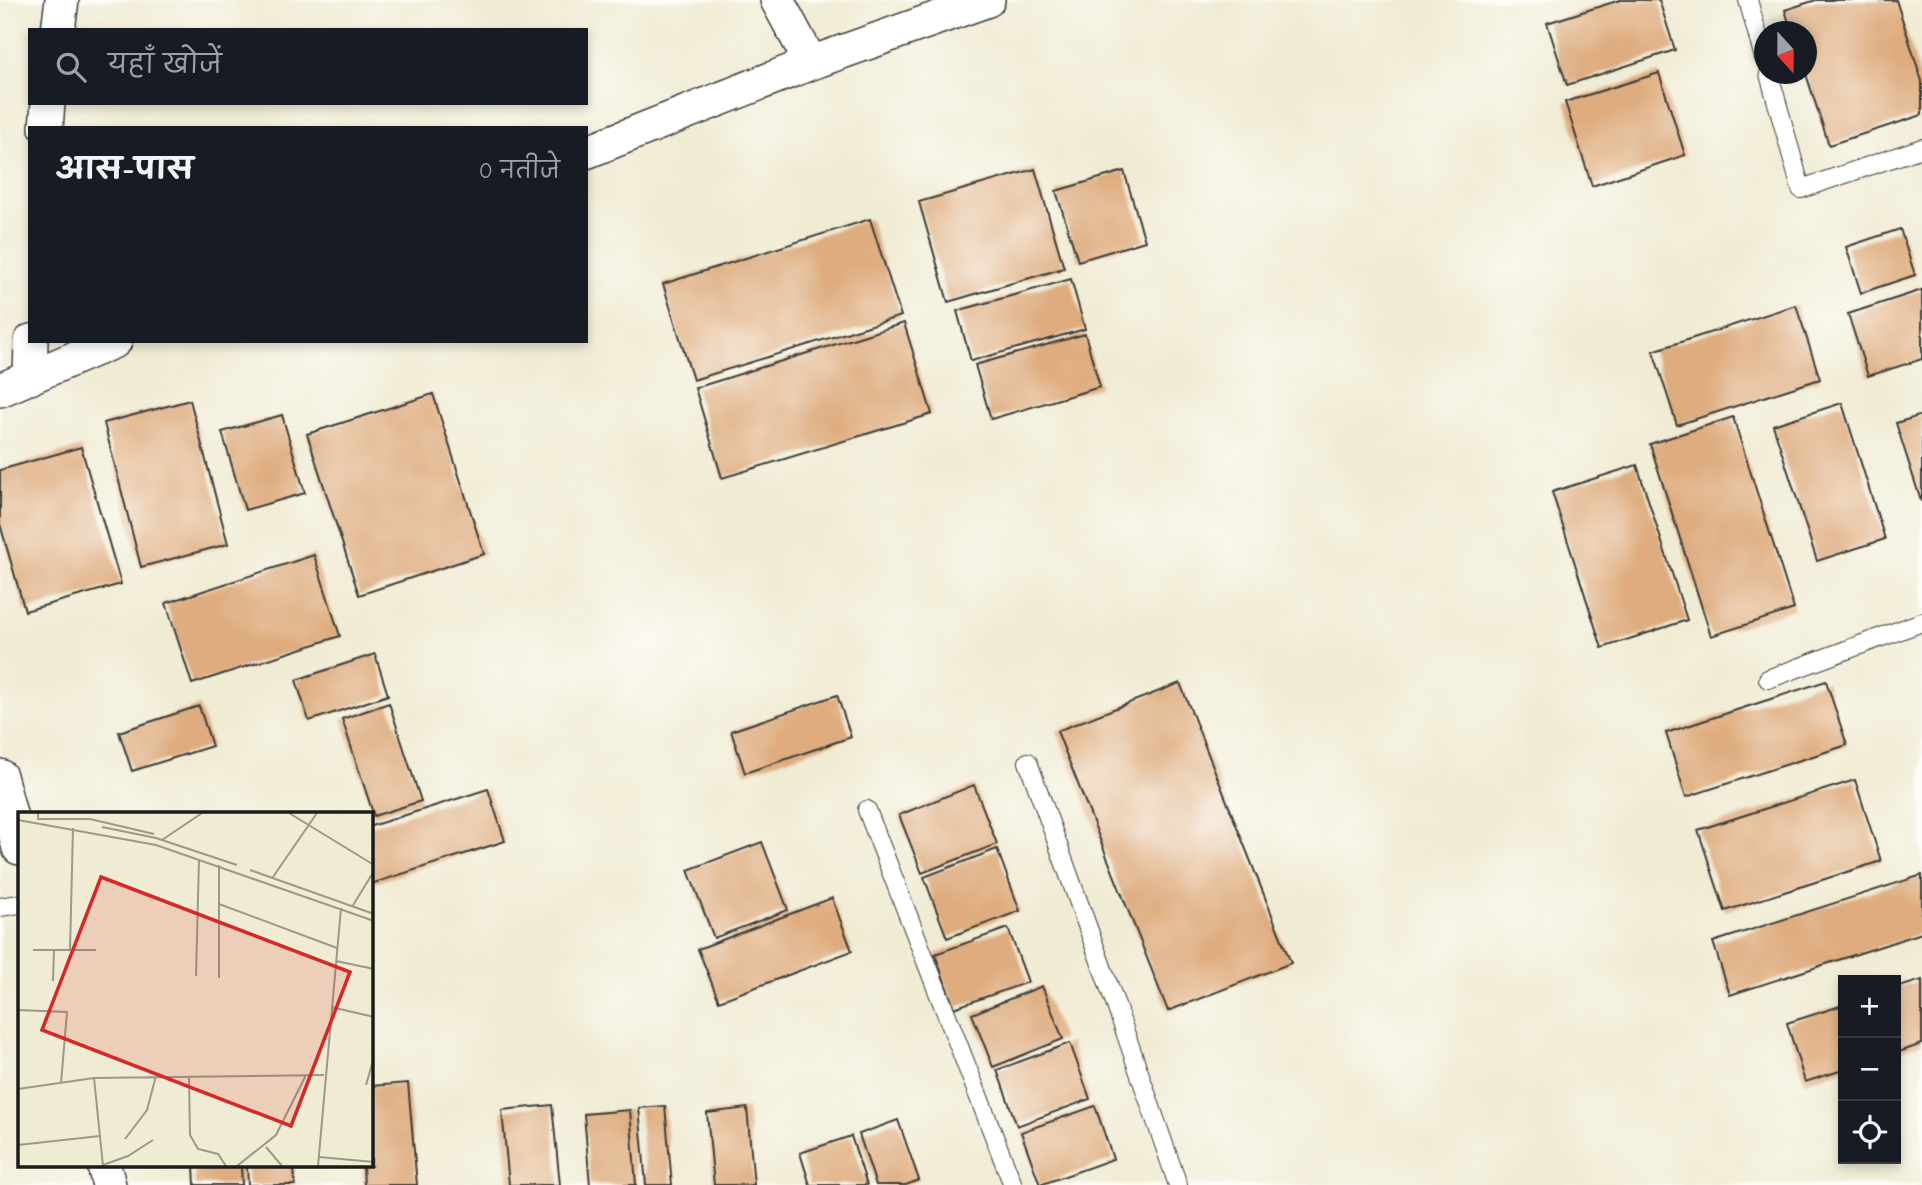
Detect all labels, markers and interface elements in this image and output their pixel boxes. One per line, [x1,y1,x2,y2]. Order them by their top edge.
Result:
north arrow [1754,21,1817,84]
search box [28,28,588,105]
icon: search [52,48,90,86]
text: यहाँ खोजें [108,50,222,80]
text: आस-पास [56,152,193,187]
text: 0 नतीजे [479,157,560,184]
inset map [18,812,373,1168]
map controls [1838,975,1901,1164]
button: + [1838,975,1901,1038]
button: − [1838,1038,1901,1101]
button: locate [1838,1101,1901,1164]

